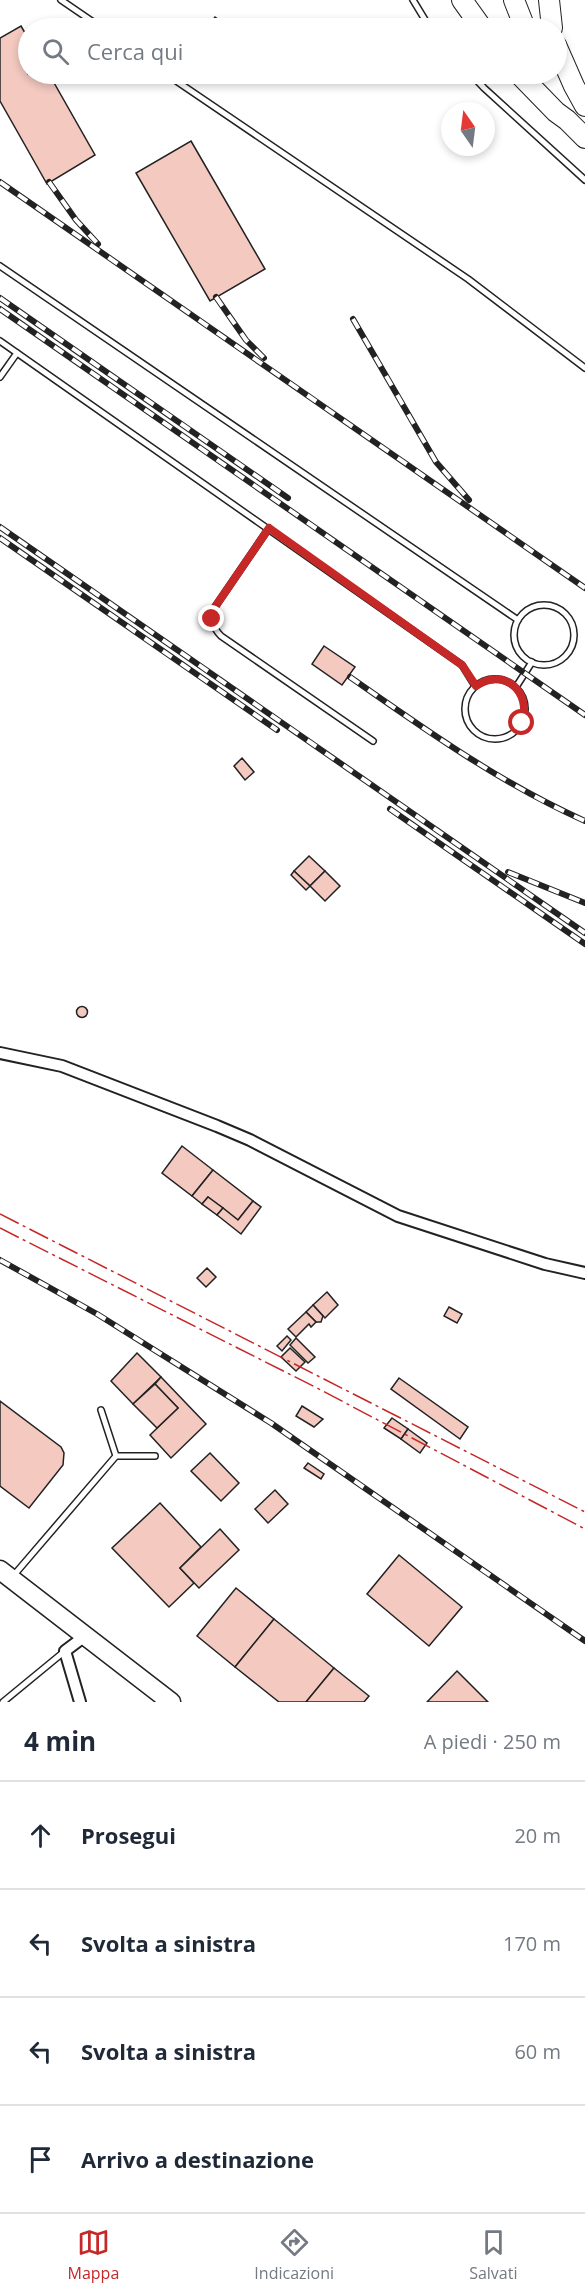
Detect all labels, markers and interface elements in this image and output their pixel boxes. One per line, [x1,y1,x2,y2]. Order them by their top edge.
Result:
search box [18,18,567,84]
icon: search [39,35,72,68]
text: Cerca qui [87,36,183,66]
north arrow [441,102,495,156]
route end [198,605,224,631]
route start [508,709,534,735]
text: 4 min [24,1723,96,1759]
text: A piedi · 250 m [424,1728,561,1755]
icon: ahead [24,1819,57,1852]
text: Prosegui [81,1820,176,1850]
text: 20 m [514,1822,561,1849]
icon: left [24,1927,57,1960]
text: Svolta a sinistra [81,1928,256,1958]
text: 170 m [503,1930,561,1957]
icon: left [24,2035,57,2068]
text: Svolta a sinistra [81,2036,256,2066]
text: 60 m [514,2038,561,2065]
icon: arrive [24,2143,57,2176]
text: Arrivo a destinazione [81,2144,314,2174]
tab: Mappa [68,2226,119,2284]
tab: Indicazioni [254,2226,334,2284]
tab: Salvati [469,2226,517,2284]

